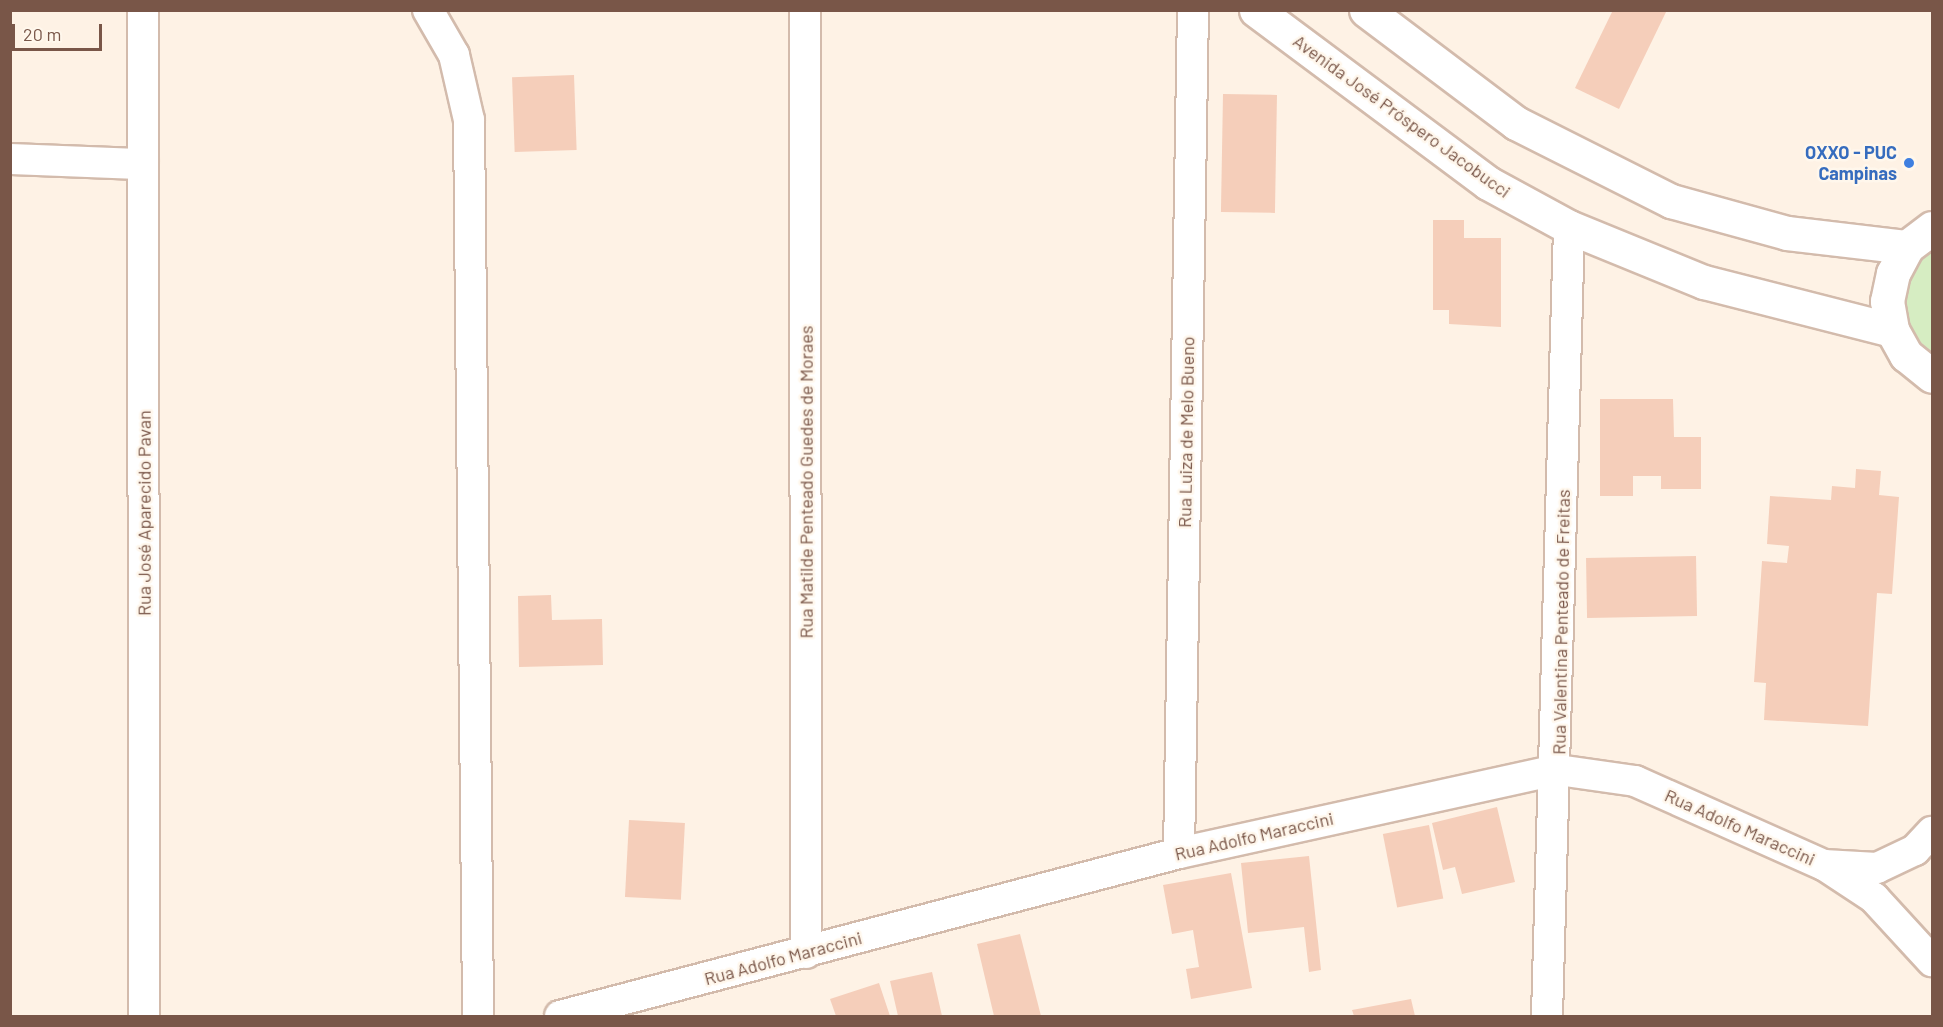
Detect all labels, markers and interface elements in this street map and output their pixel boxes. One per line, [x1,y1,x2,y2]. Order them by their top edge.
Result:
scale bar [15,12,105,50]
text: 20 m [23,23,61,45]
street label: Avenida José Próspero Jacobucci [1289,30,1515,202]
place label: OXXO - PUC Campinas [1805,142,1897,184]
marker: OXXO - PUC Campinas [1902,156,1916,170]
street label: Rua Matilde Penteado Guedes de Moraes [795,326,817,638]
street label: Rua Luiza de Melo Bueno [1174,336,1198,528]
street label: Rua José Aparecido Pavan [133,410,155,616]
street label: Rua Valentina Penteado de Freitas [1548,489,1574,755]
street label: Rua Adolfo Maraccini [1662,784,1818,870]
street label: Rua Adolfo Maraccini [1173,807,1335,865]
street label: Rua Adolfo Maraccini [702,927,864,989]

